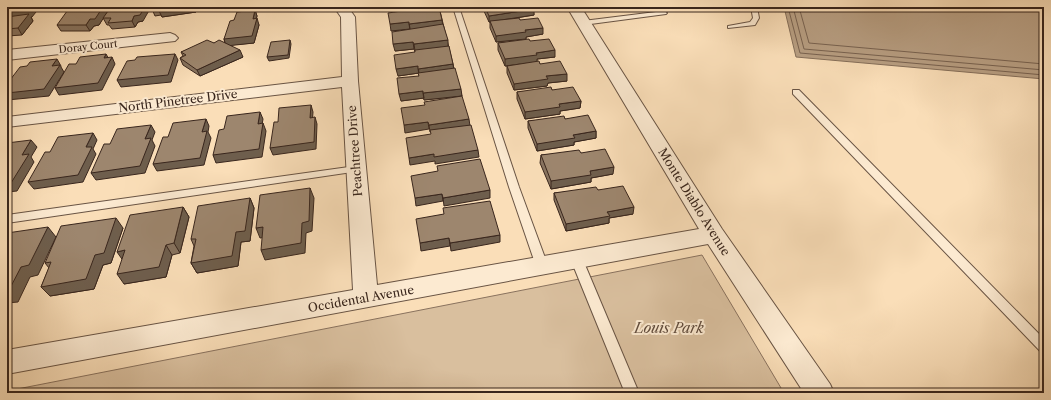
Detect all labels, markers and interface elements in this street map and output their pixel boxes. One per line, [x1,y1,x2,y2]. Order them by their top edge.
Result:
street label: Doray Court [58,37,119,56]
street label: North Pinetree Drive [118,86,239,115]
street label: Peachtree Drive [344,105,365,197]
street label: Monte Diablo Avenue [655,145,734,259]
street label: Occidental Avenue [307,282,415,315]
park label: Louis Park [633,319,704,337]

